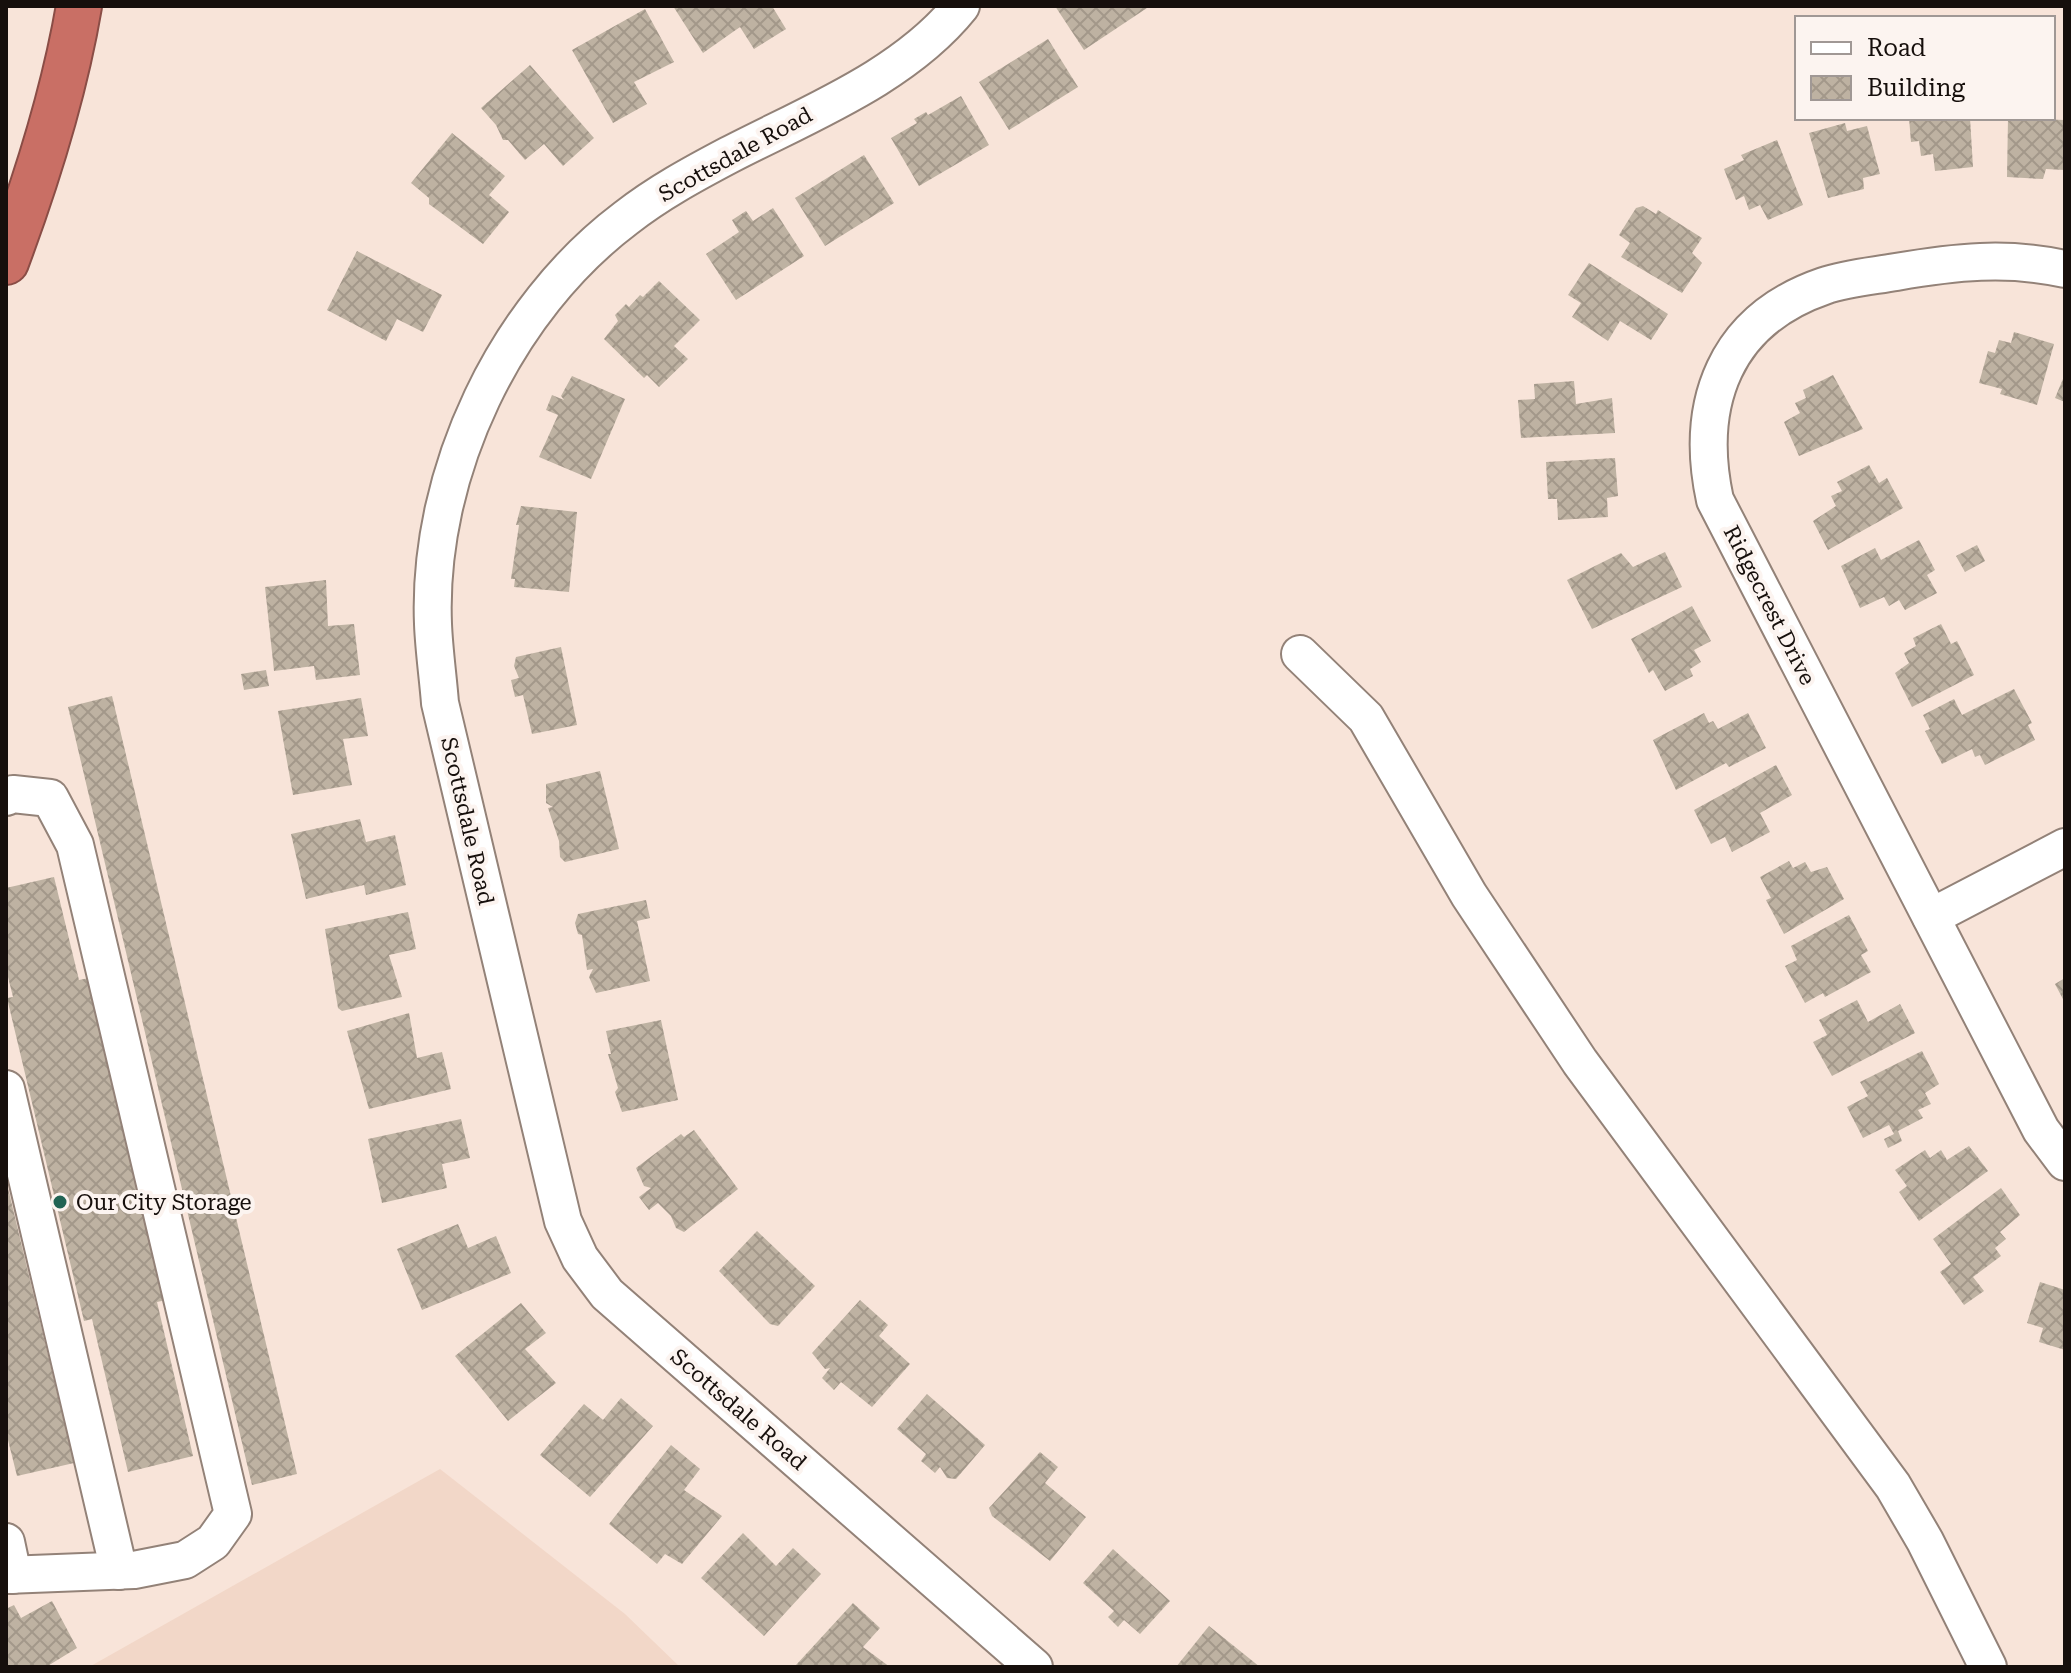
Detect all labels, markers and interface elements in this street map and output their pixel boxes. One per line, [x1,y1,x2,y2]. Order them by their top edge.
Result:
legend [1795,16,2055,120]
text: Road [1867,34,1926,62]
text: Building [1867,74,1965,102]
street label: Scottsdale Road [654,102,816,207]
street label: Ridgecrest Drive [1719,521,1821,689]
street label: Scottsdale Road [436,735,499,907]
place label: Our City Storage [76,1190,252,1215]
marker: Our City Storage [51,1193,69,1211]
street label: Scottsdale Road [666,1344,812,1475]

